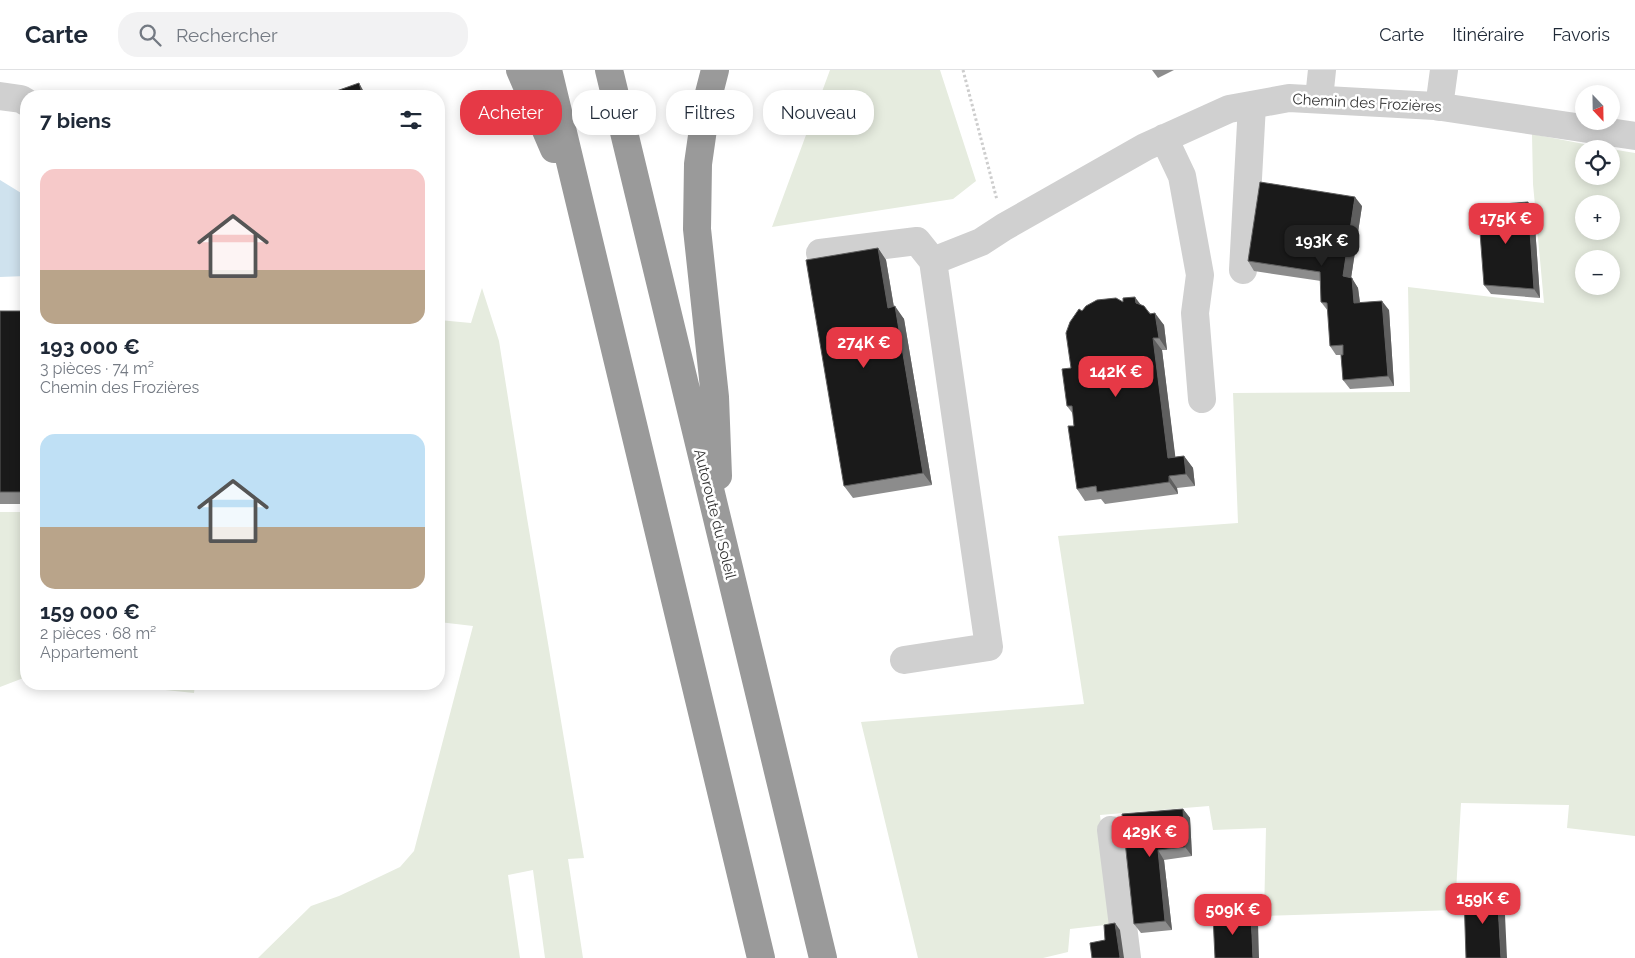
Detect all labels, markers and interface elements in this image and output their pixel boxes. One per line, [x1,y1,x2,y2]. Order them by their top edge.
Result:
search box [118,12,468,57]
text: Carte [25,20,88,49]
icon: search [136,21,164,49]
text: Rechercher [176,24,278,46]
text: Carte [1379,24,1424,45]
text: Itinéraire [1452,24,1524,45]
text: Favoris [1552,24,1610,45]
north arrow [1575,85,1620,130]
map controls [1575,85,1620,295]
chip: Acheter [460,90,562,135]
chip: Louer [572,90,656,135]
chip: Filtres [666,90,753,135]
chip: Nouveau [763,90,874,135]
street label: Chemin des Frozières [1292,90,1442,116]
icon: filters [397,106,425,134]
text: 7 biens [40,108,111,133]
button: locate [1575,140,1620,185]
button: + [1575,195,1620,240]
icon: home [188,201,278,291]
pin: 175K € [1465,202,1547,245]
text: 175K € [1480,209,1532,228]
pin: 193K € [1281,224,1363,267]
text: 193K € [1295,231,1349,250]
button: − [1575,250,1620,295]
pin: 274K € [823,326,905,369]
text: 274K € [837,333,891,352]
text: 193 000 € [40,334,140,359]
pin: 142K € [1075,356,1157,398]
text: 3 pièces · 74 m² [40,359,154,378]
text: 142K € [1089,362,1143,381]
text: Chemin des Frozières [40,378,199,397]
street label: Autoroute du Soleil [690,447,740,582]
icon: home [188,466,278,556]
text: 159 000 € [40,599,140,624]
text: 2 pièces · 68 m² [40,624,156,643]
text: Appartement [40,643,138,662]
pin: 429K € [1109,816,1191,858]
text: 429K € [1123,822,1177,841]
pin: 159K € [1442,882,1524,925]
text: 159K € [1456,889,1510,908]
pin: 509K € [1192,894,1274,936]
text: 509K € [1205,900,1261,919]

